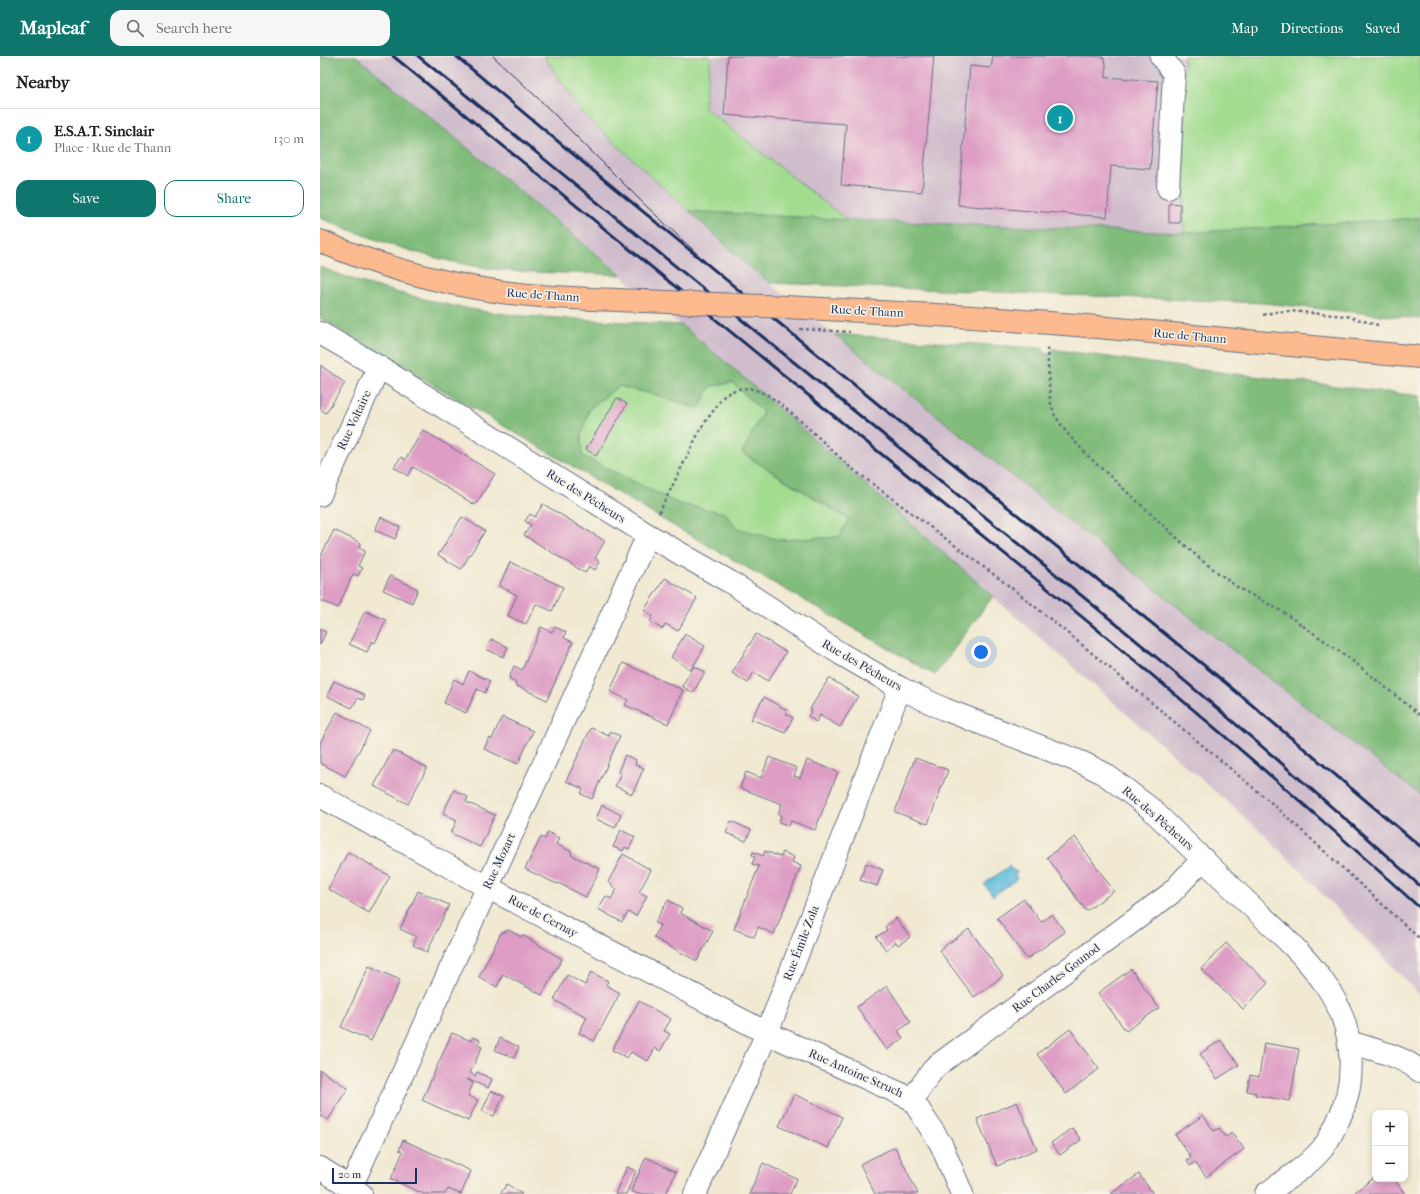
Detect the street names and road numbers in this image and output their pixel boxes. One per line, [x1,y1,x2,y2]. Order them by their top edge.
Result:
street label: Rue de Thann [506,285,580,305]
street label: Rue de Thann [830,302,904,320]
street label: Rue de Thann [1153,326,1227,346]
street label: Rue Voltaire [334,388,374,452]
street label: Rue des Pêcheurs [544,466,628,526]
street label: Rue des Pêcheurs [819,636,905,694]
street label: Rue des Pêcheurs [1119,783,1197,853]
street label: Rue Mozart [480,830,519,892]
street label: Rue de Cernay [506,892,581,940]
street label: Rue Émile Zola [779,903,822,983]
street label: Rue Charles Gounod [1009,940,1103,1016]
street label: Rue Antoine Struch [807,1046,906,1100]

